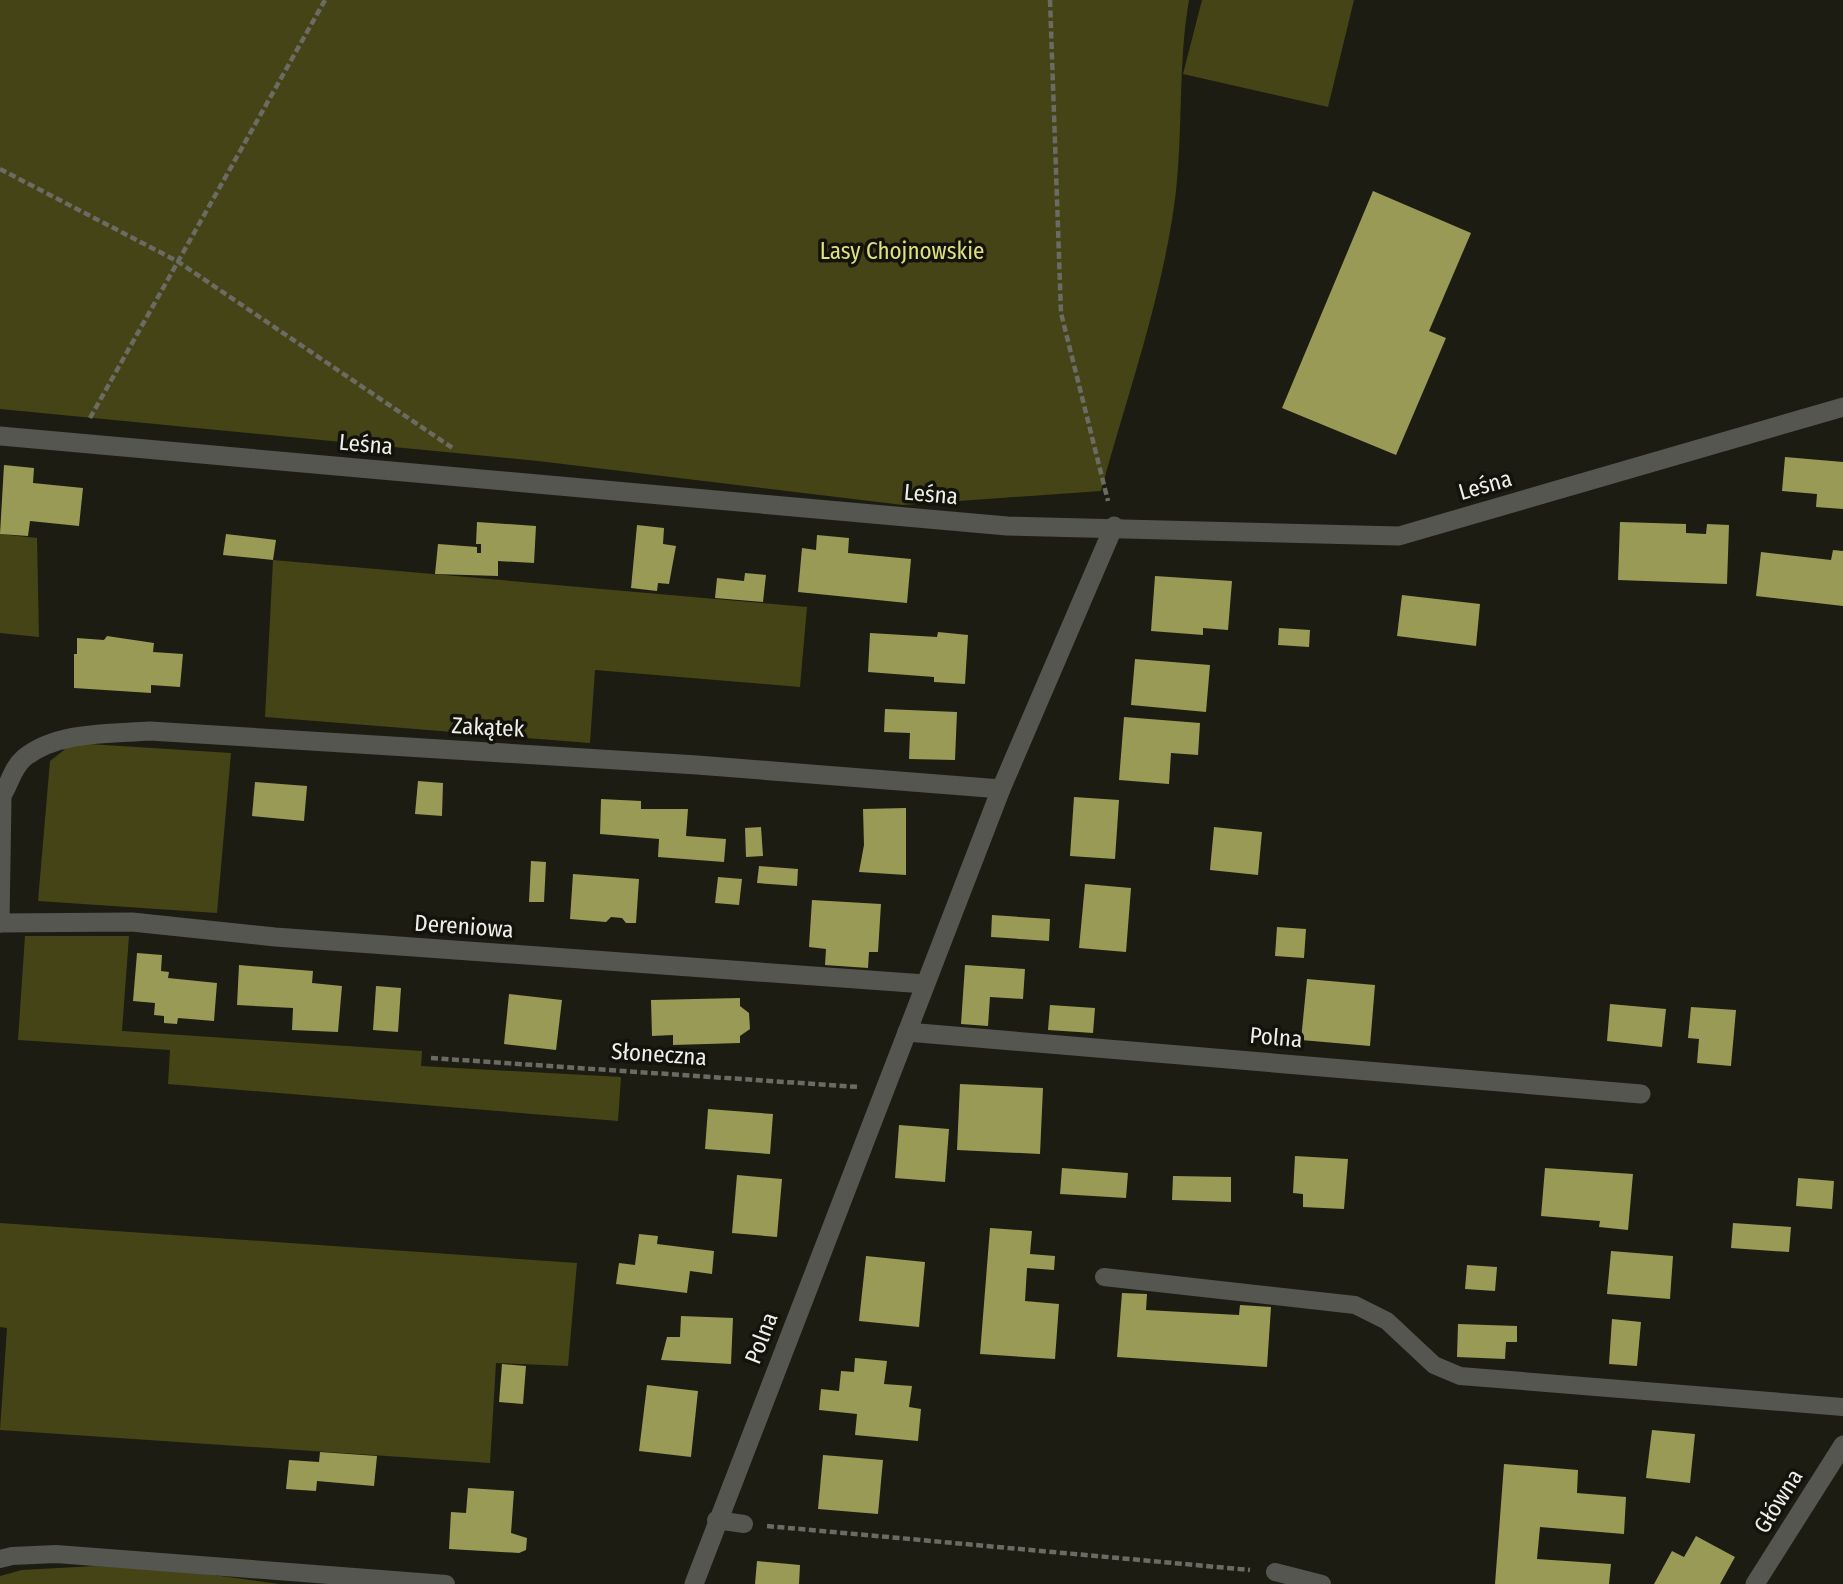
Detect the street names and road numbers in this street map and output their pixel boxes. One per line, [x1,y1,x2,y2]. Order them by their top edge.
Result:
street label: Leśna [338,428,394,460]
street label: Leśna [1455,464,1515,506]
street label: Leśna [903,478,959,510]
street label: Zakątek [451,711,525,743]
street label: Dereniowa [413,909,515,943]
street label: Polna [1248,1021,1304,1053]
street label: Słoneczna [610,1037,708,1071]
street label: Polna [738,1308,784,1368]
street label: Główna [1748,1464,1808,1538]

